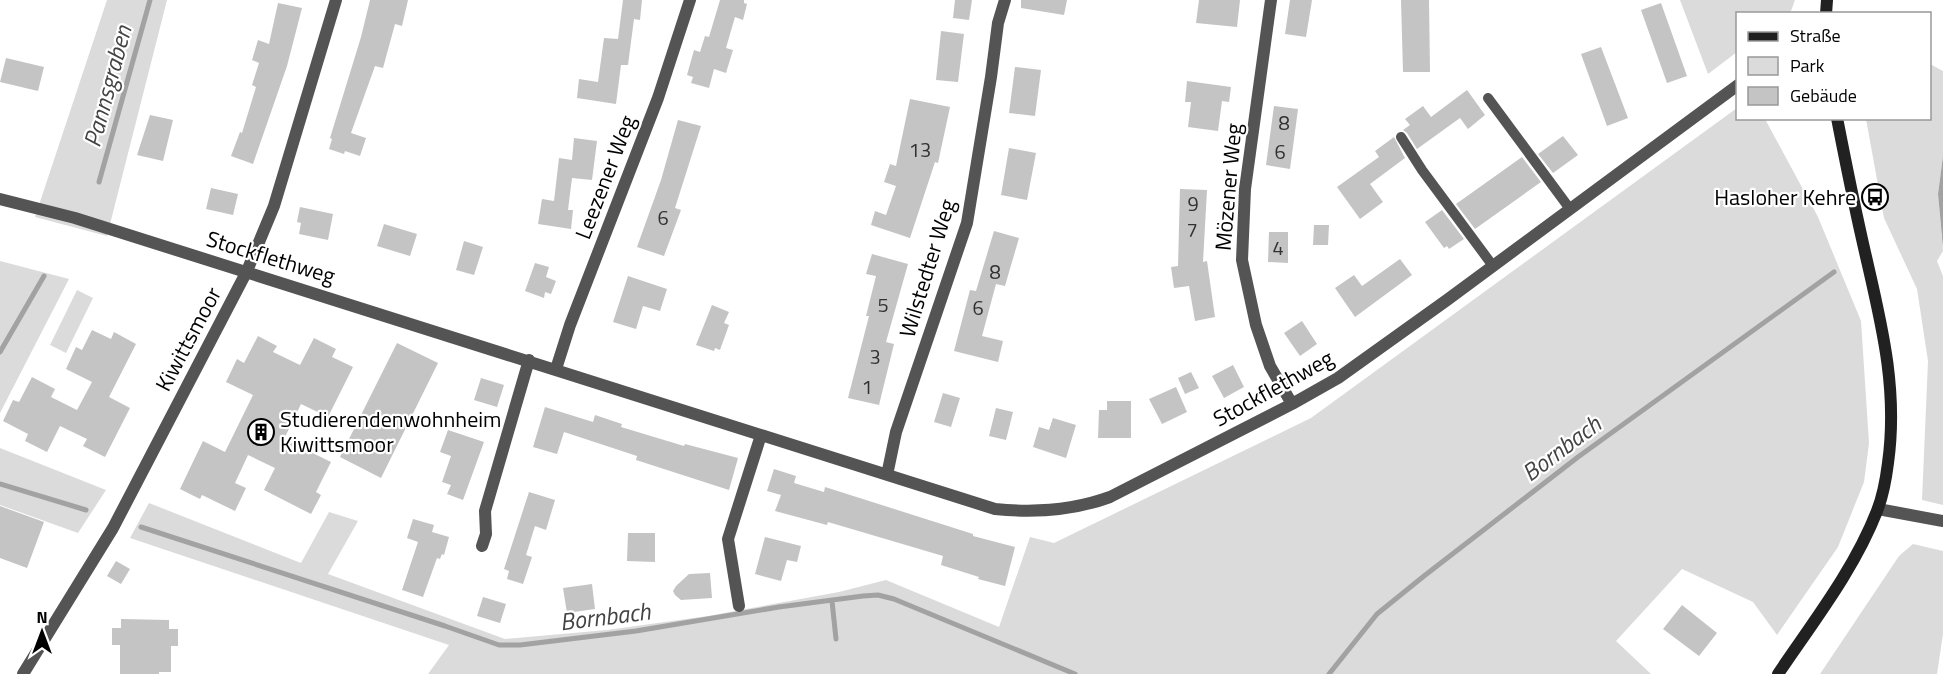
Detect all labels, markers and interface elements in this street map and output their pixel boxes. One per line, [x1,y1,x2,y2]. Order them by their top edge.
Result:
legend [1736,12,1931,120]
water label: Pannsgraben [73,20,141,151]
text: Straße [1790,22,1841,49]
text: Park [1790,52,1825,79]
text: Gebäude [1790,82,1857,109]
house number: 8 [1278,107,1290,138]
street label: Leezener Weg [566,110,644,244]
street label: Mözener Weg [1205,122,1251,252]
house number: 13 [909,134,931,165]
house number: 6 [1274,136,1286,167]
place label: Hasloher Kehre [1714,180,1856,214]
bus stop icon: Hasloher Kehre [1860,182,1890,212]
house number: 9 [1187,188,1199,219]
street label: Wilstedter Weg [890,195,964,341]
house number: 6 [657,202,669,233]
house number: 7 [1186,214,1198,245]
street label: Stockflethweg [202,221,340,293]
house number: 4 [1272,232,1284,263]
house number: 8 [989,256,1001,287]
street label: Kiwittsmoor [146,280,230,397]
house number: 5 [877,289,889,320]
house number: 6 [972,292,984,323]
house number: 3 [869,341,881,372]
street label: Stockflethweg [1207,341,1339,435]
house number: 1 [861,371,873,402]
place label: Studierendenwohnheim Kiwittsmoor [280,402,502,461]
water label: Bornbach [1514,406,1609,490]
building icon: Studierendenwohnheim Kiwittsmoor [246,417,276,447]
water label: Bornbach [558,592,653,639]
north arrow [12,602,72,662]
text: N [36,605,48,629]

